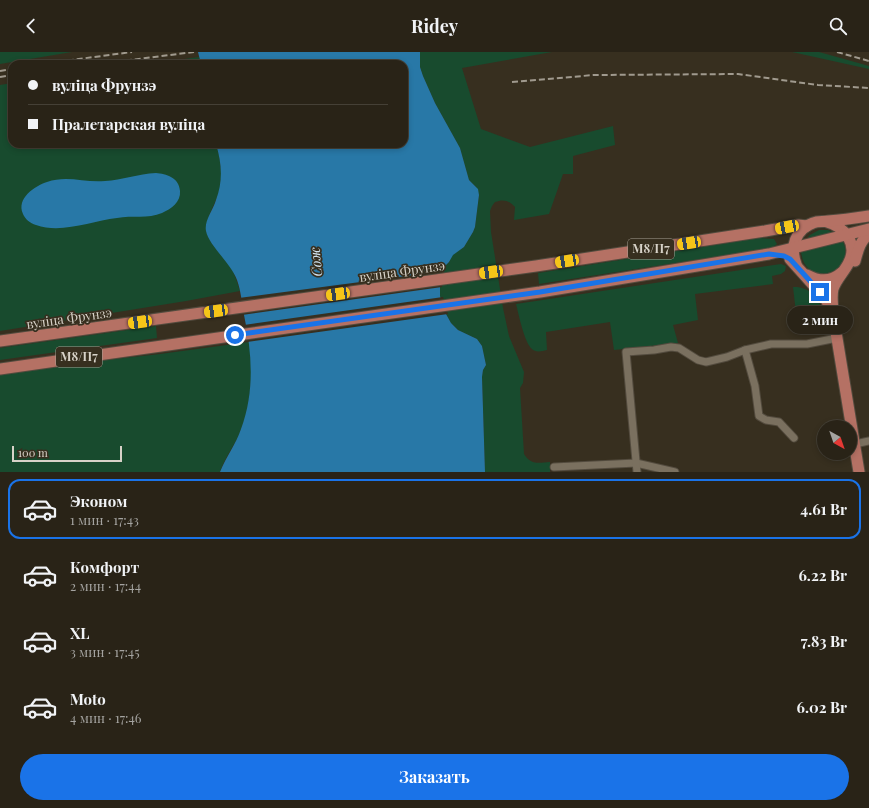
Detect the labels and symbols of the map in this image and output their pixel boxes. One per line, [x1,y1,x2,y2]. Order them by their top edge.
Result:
car [774,219,800,235]
car [676,235,702,251]
road number: М8/П7 [628,239,674,259]
water label: Сож [305,246,326,278]
car [554,253,580,269]
street label: вуліца Фрунзэ [358,256,446,285]
car [478,264,504,280]
route end [811,283,829,301]
car [325,286,351,302]
street label: вуліца Фрунзэ [25,303,113,332]
car [203,303,229,319]
callout: 2 мин [787,306,853,334]
car [127,314,153,330]
route start [226,326,244,344]
road number: М8/П7 [56,347,102,367]
north arrow [817,420,857,460]
scale bar [12,444,122,463]

